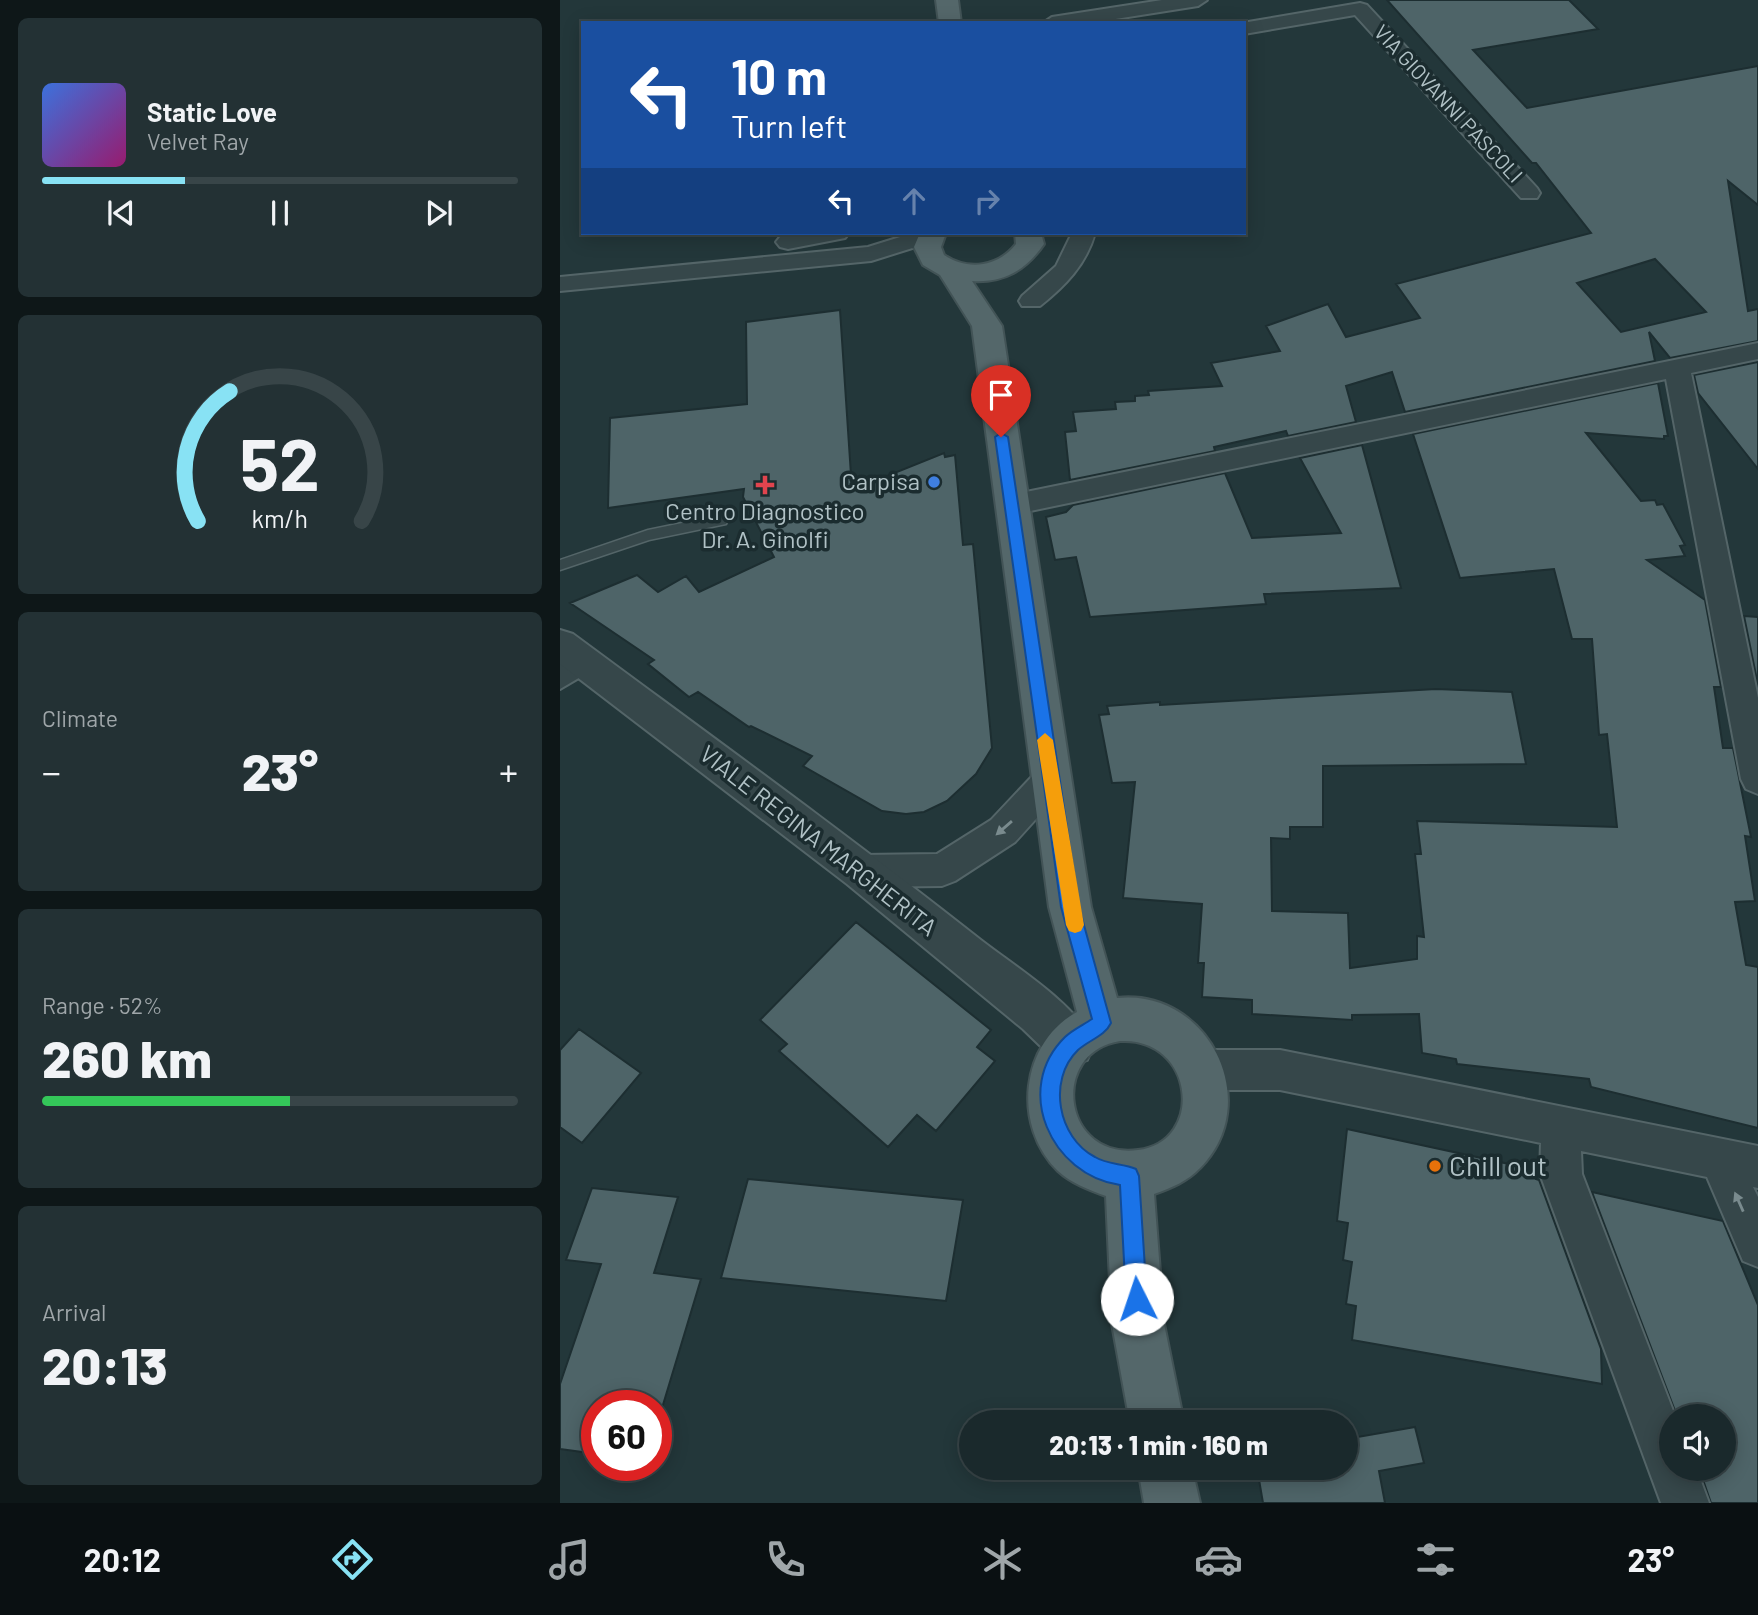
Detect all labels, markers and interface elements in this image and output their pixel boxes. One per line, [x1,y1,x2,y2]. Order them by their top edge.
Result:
street label: VIA GIOVANNI PASCOLI [1370,19,1529,187]
text: 10 m [731,46,827,105]
icon: left [616,49,707,140]
text: Static Love [147,96,277,127]
text: Turn left [731,106,848,144]
text: Velvet Ray [147,127,249,155]
icon: left [822,182,860,220]
icon: ahead [895,182,933,220]
icon: right [968,182,1006,220]
icon: previous [102,194,140,232]
icon: pause [261,194,299,232]
icon: next [420,194,458,232]
pin [971,365,1031,437]
icon: arrive [982,376,1020,414]
text: 52 [240,418,320,506]
place label: Carpisa [841,466,920,495]
marker: Carpisa [926,474,942,490]
marker: Centro Diagnostico Dr. A. Ginolfi [755,475,775,495]
place label: Centro Diagnostico Dr. A. Ginolfi [665,496,865,553]
text: km/h [252,502,308,532]
text: Climate [42,704,118,732]
street label: VIALE REGINA MARGHERITA [695,738,943,941]
text: 23° [242,739,318,801]
text: − [42,748,61,794]
text: + [499,748,518,794]
one-way arrow [995,820,1013,836]
text: Range · 52% [42,991,162,1019]
text: 260 km [42,1026,212,1088]
place label: Chill out [1449,1148,1547,1182]
marker: Chill out [1427,1158,1443,1174]
one-way arrow [1733,1192,1744,1213]
position arrow [1100,1262,1174,1336]
text: Arrival [42,1298,106,1326]
text: 20:13 [42,1333,168,1395]
speed limit sign: 60 [581,1390,672,1481]
map controls [1659,1404,1736,1481]
button: sound [1659,1404,1736,1481]
text: 20:13 · 1 min · 160 m [1049,1429,1268,1460]
icon: directions [328,1535,377,1584]
icon: music [545,1535,594,1584]
icon: phone [761,1535,810,1584]
icon: climate [978,1535,1027,1584]
icon: car [1194,1535,1243,1584]
icon: filters [1411,1535,1460,1584]
text: 20:12 [84,1540,161,1578]
text: 23° [1627,1540,1674,1578]

